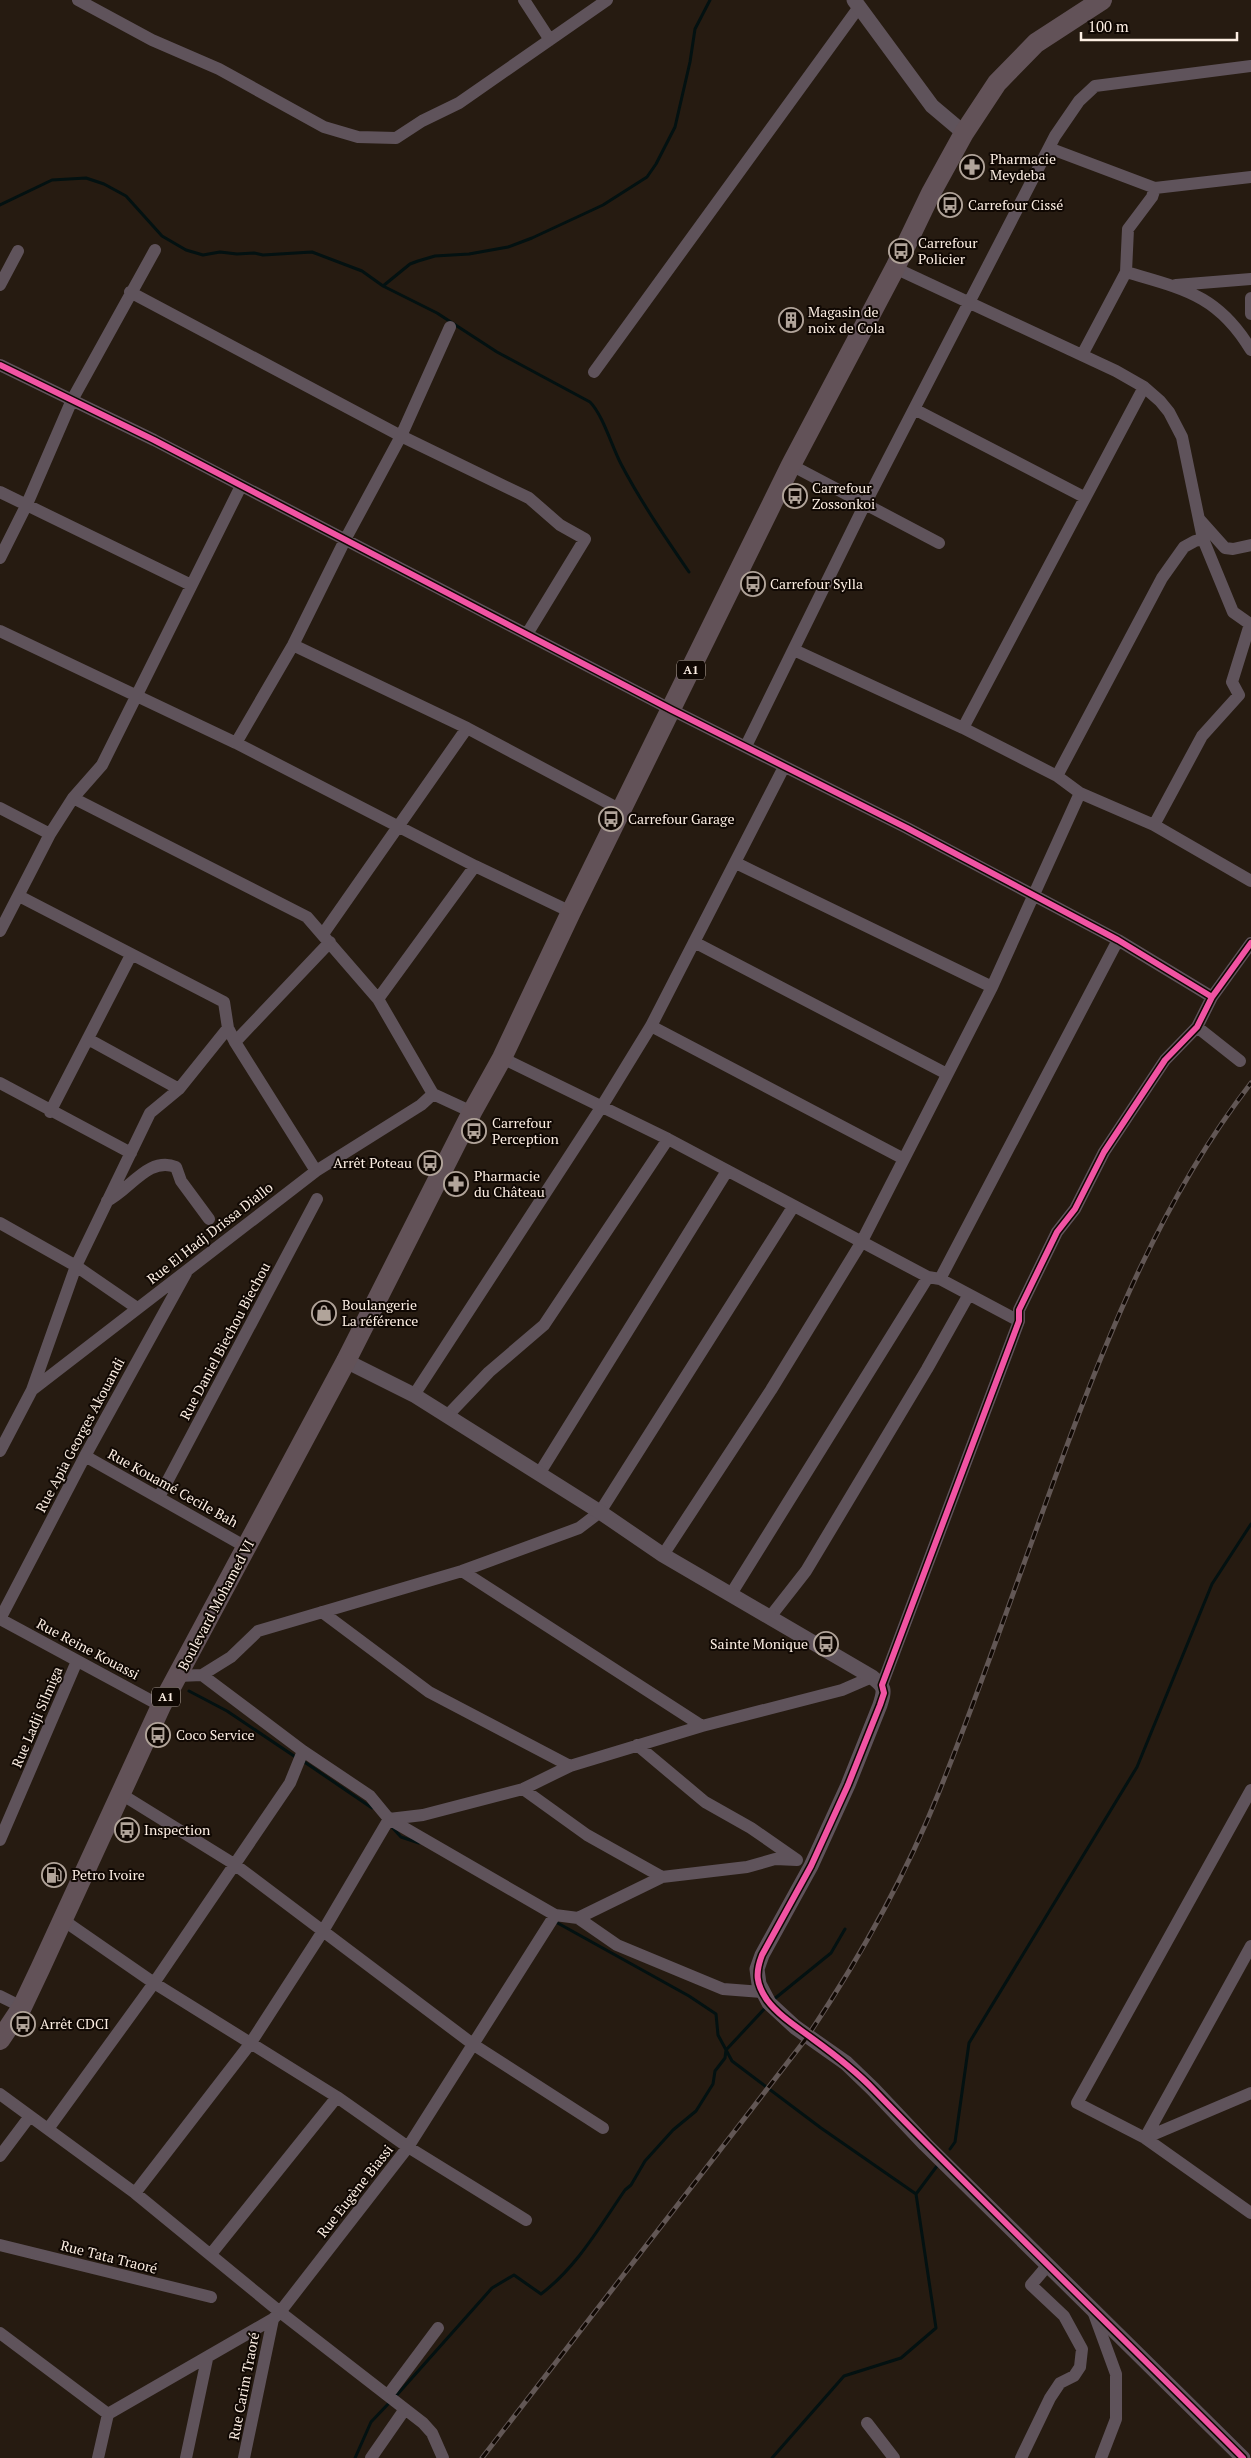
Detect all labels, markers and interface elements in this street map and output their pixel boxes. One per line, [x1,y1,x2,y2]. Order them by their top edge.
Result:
scale bar [1081,10,1237,42]
text: 100 m [1088,16,1129,36]
place label: Pharmacie Meydeba [990,149,1056,184]
pharmacy icon: Pharmacie Meydeba [959,154,985,180]
bus stop icon: Carrefour Cissé [937,192,963,218]
place label: Carrefour Cissé [968,195,1063,214]
place label: Carrefour Policier [918,233,978,268]
bus stop icon: Carrefour Policier [888,238,914,264]
place label: Magasin de noix de Cola [808,302,885,337]
building icon: Magasin de noix de Cola [778,307,804,333]
place label: Carrefour Zossonkoi [812,478,875,513]
bus stop icon: Carrefour Zossonkoi [782,483,808,509]
bus stop icon: Carrefour Sylla [740,571,766,597]
place label: Carrefour Sylla [770,574,863,593]
road number: A1 [677,660,705,680]
bus stop icon: Carrefour Garage [598,806,624,832]
place label: Carrefour Garage [628,809,735,828]
place label: Carrefour Perception [492,1113,560,1148]
bus stop icon: Carrefour Perception [461,1118,487,1144]
bus stop icon: Arrêt Poteau [417,1150,443,1176]
place label: Arrêt Poteau [333,1153,412,1172]
place label: Pharmacie du Château [474,1166,545,1201]
pharmacy icon: Pharmacie du Château [443,1171,469,1197]
street label: Rue El Hadj Drissa Diallo [143,1177,277,1288]
street label: Rue Daniel Biechou Biechou [175,1259,274,1423]
place label: Boulangerie La référence [342,1295,418,1330]
shop icon: Boulangerie La référence [311,1300,337,1326]
street label: Rue Apia Georges Akouandi [31,1354,128,1515]
street label: Rue Kouamé Cecile Bah [105,1444,242,1531]
street label: Boulevard Mohamed VI [173,1536,258,1674]
street label: Rue Reine Kouassi [34,1613,143,1684]
bus stop icon: Sainte Monique [813,1631,839,1657]
place label: Sainte Monique [710,1634,808,1653]
street label: Rue Ladji Silmiga [7,1663,66,1770]
road number: A1 [152,1688,180,1706]
bus stop icon: Coco Service [145,1722,171,1748]
place label: Coco Service [176,1725,255,1744]
bus stop icon: Inspection [114,1817,140,1843]
place label: Inspection [144,1820,211,1839]
fuel station icon: Petro Ivoire [41,1862,67,1888]
place label: Petro Ivoire [72,1865,145,1884]
bus stop icon: Arrêt CDCI [10,2011,36,2037]
place label: Arrêt CDCI [40,2014,109,2033]
street label: Rue Eugène Biassi [312,2140,397,2241]
street label: Rue Tata Traoré [59,2235,160,2278]
street label: Rue Carim Traoré [224,2330,263,2441]

